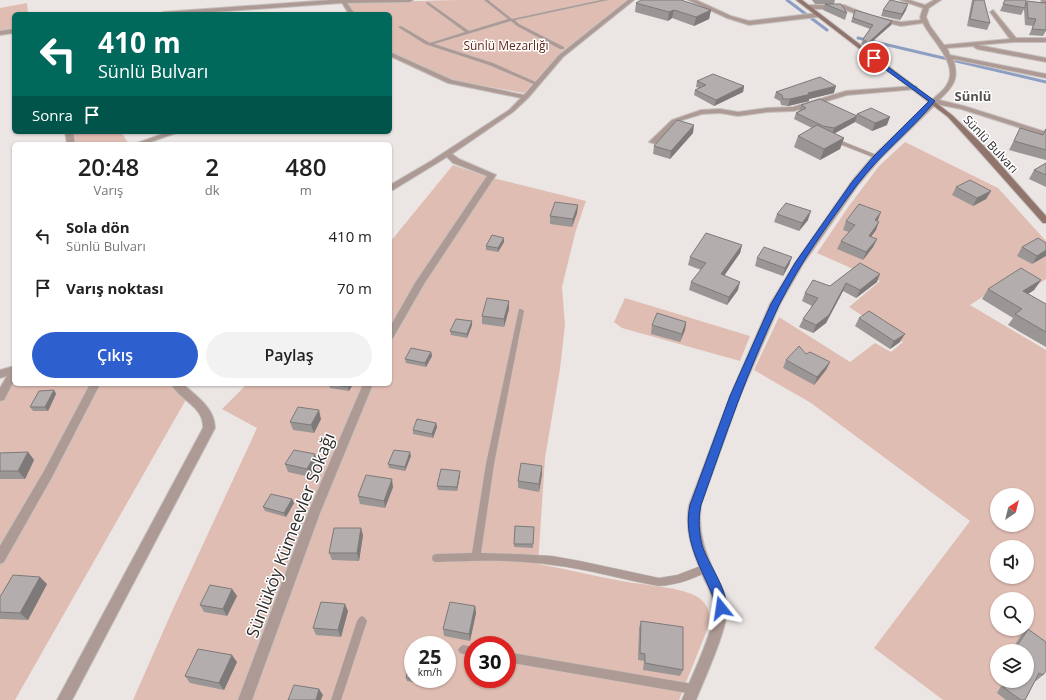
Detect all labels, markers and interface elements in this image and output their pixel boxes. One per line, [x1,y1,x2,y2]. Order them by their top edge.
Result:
text: 410 m [98,23,181,61]
icon: left [32,28,84,80]
park label: Sünlü Mezarlığı [463,37,549,54]
pin [857,41,891,75]
icon: arrive [863,47,885,69]
text: Sünlü Bulvarı [98,59,208,83]
district label: Sünlü [955,87,991,105]
icon: arrive [81,104,103,126]
text: Sonra [32,105,73,125]
street label: Sünlü Bulvarı [960,111,1022,177]
text: 20:48 [78,150,139,183]
text: 2 [205,150,219,183]
text: 480 [285,150,326,183]
text: Varış [93,181,123,199]
text: dk [205,181,220,199]
text: m [300,181,312,199]
text: Sola dön [66,217,130,237]
icon: left [32,225,54,247]
text: 410 m [328,226,372,246]
text: Sünlü Bulvarı [66,237,146,255]
icon: arrive [32,277,54,299]
text: Varış noktası [66,278,164,298]
text: 70 m [337,278,372,298]
button: Çıkış [32,332,198,378]
button: Paylaş [206,332,372,378]
street label: Sünlüköy Kümeevler Sokağı [240,429,340,641]
north arrow [990,488,1034,532]
map controls [990,488,1034,688]
button: sound [990,540,1034,584]
position arrow [700,587,742,629]
button: search [990,592,1034,636]
speed limit sign: 30 [464,636,516,688]
text: 25 [419,643,441,670]
button: layers [990,644,1034,688]
text: km/h [418,665,442,679]

